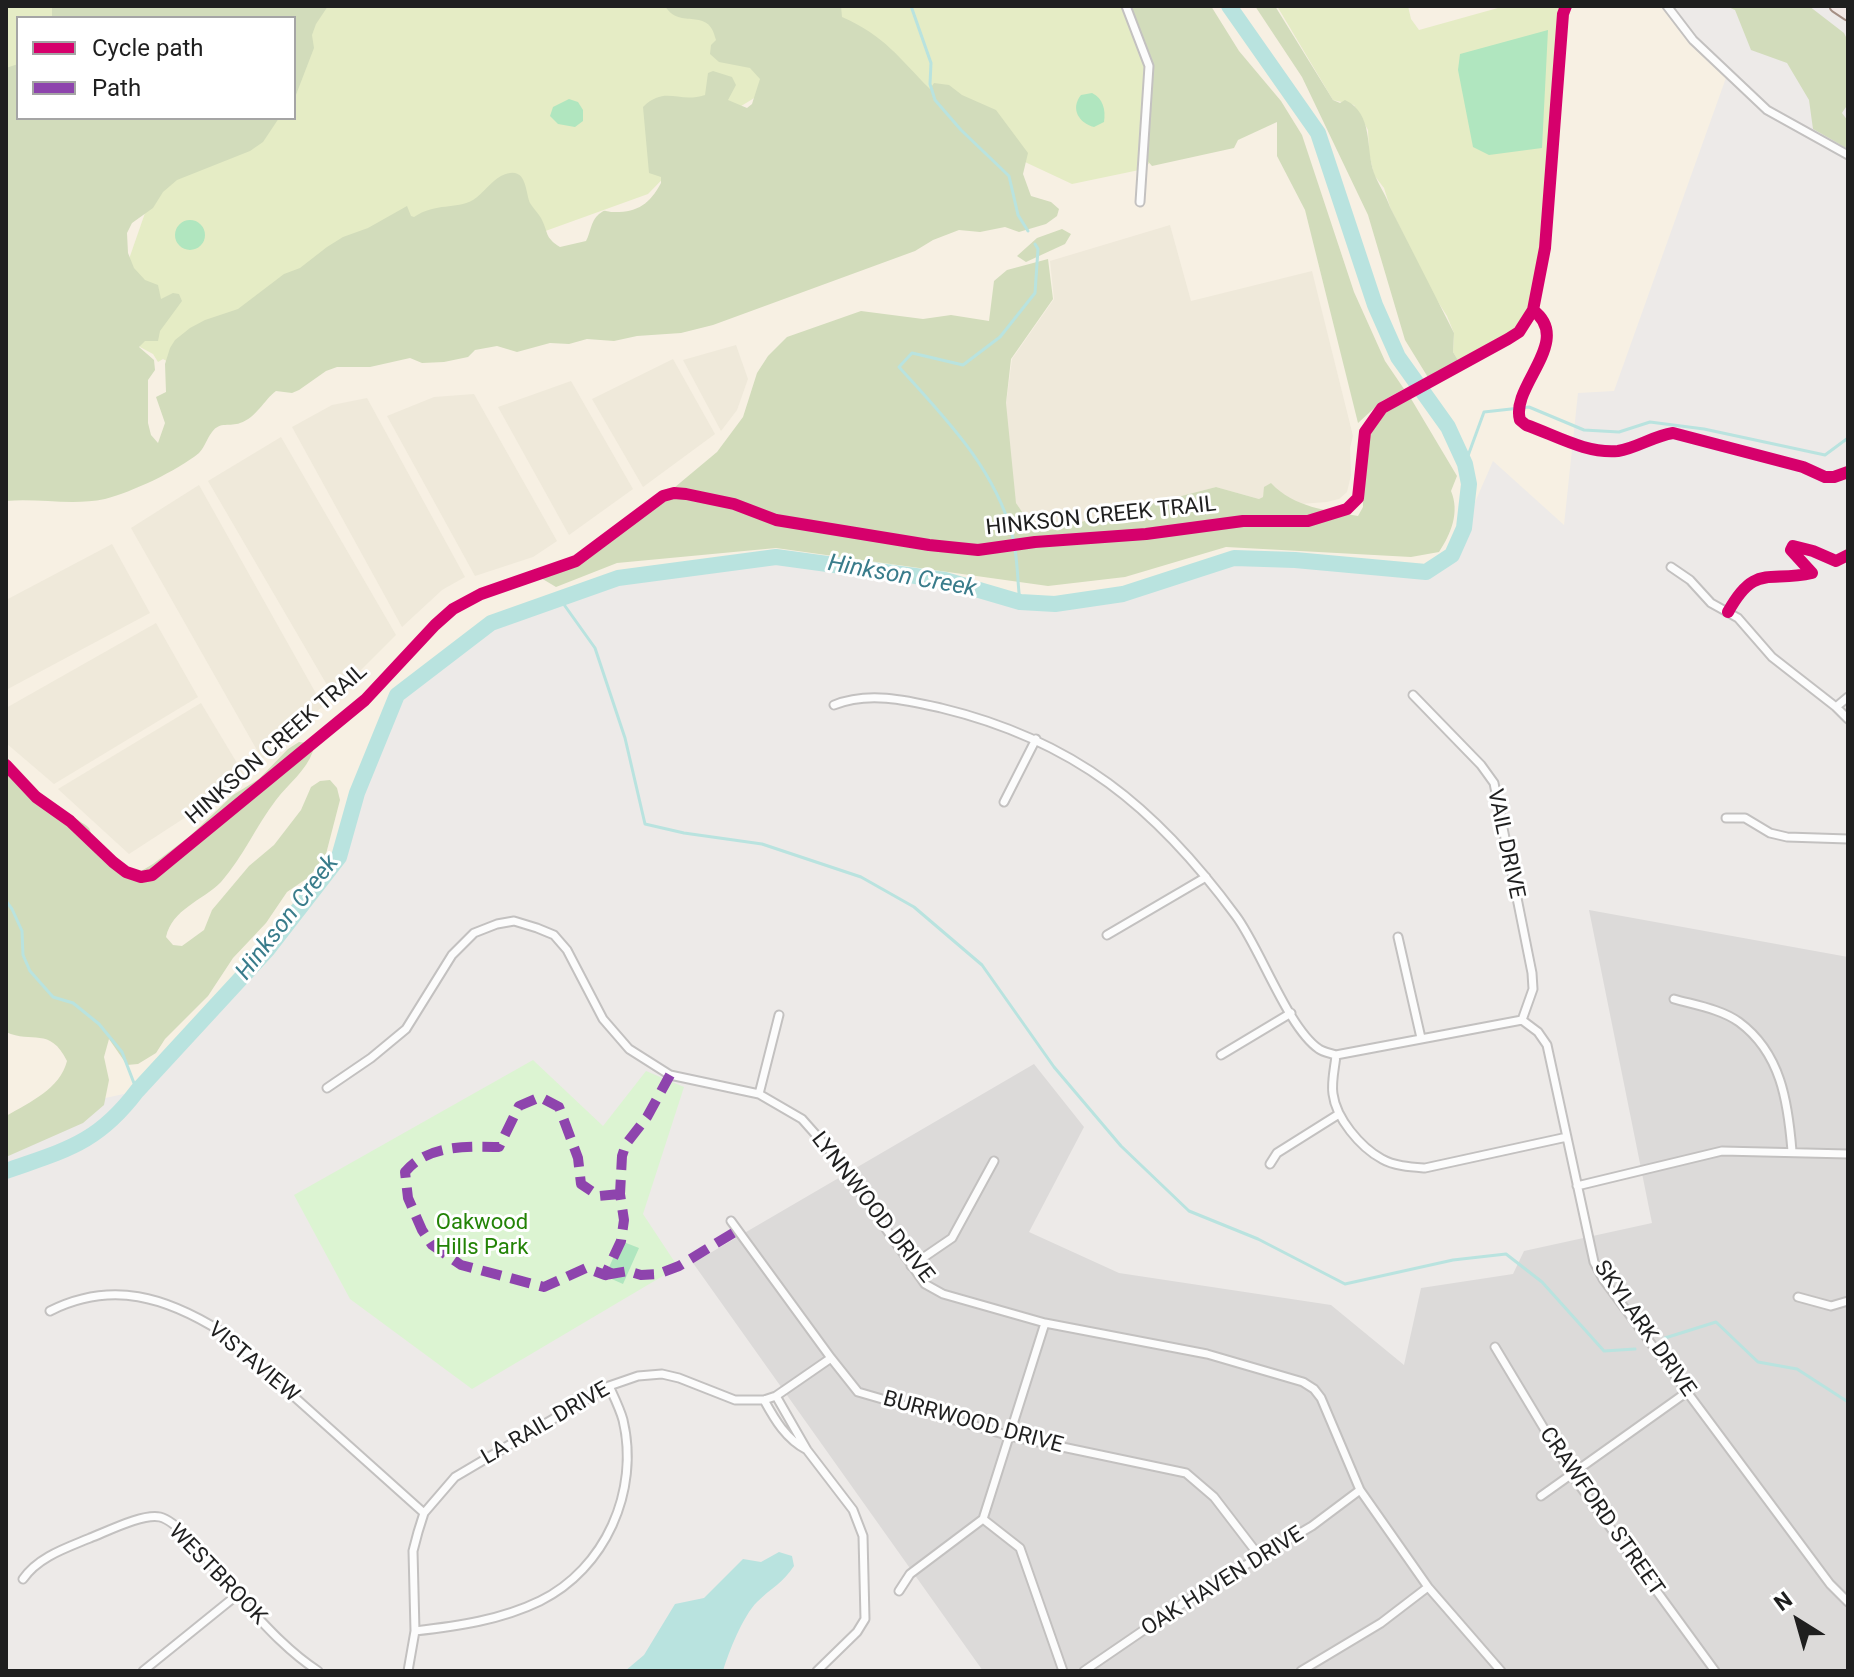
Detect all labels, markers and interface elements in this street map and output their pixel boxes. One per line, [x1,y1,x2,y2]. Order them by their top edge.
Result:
legend [16,16,296,120]
text: Cycle path [92,34,204,62]
text: Path [92,74,141,102]
street label: HINKSON CREEK TRAIL [984,492,1218,542]
water label: Hinkson Creek [826,550,978,604]
street label: HINKSON CREEK TRAIL [181,659,373,831]
street label: VAIL DRIVE [1481,787,1529,901]
water label: Hinkson Creek [230,850,346,986]
street label: LYNNWOOD DRIVE [805,1127,939,1289]
park label: Oakwood Hills Park [436,1210,528,1262]
street label: SKYLARK DRIVE [1587,1256,1701,1402]
street label: VISTAVIEW [202,1317,304,1409]
street label: LA RAIL DRIVE [477,1377,615,1471]
street label: BURRWOOD DRIVE [880,1386,1066,1460]
street label: CRAWFORD STREET [1533,1423,1669,1601]
street label: WESTBROOK [163,1519,271,1631]
street label: OAK HAVEN DRIVE [1137,1522,1309,1642]
north arrow [1758,1581,1838,1661]
text: N [1770,1587,1797,1616]

